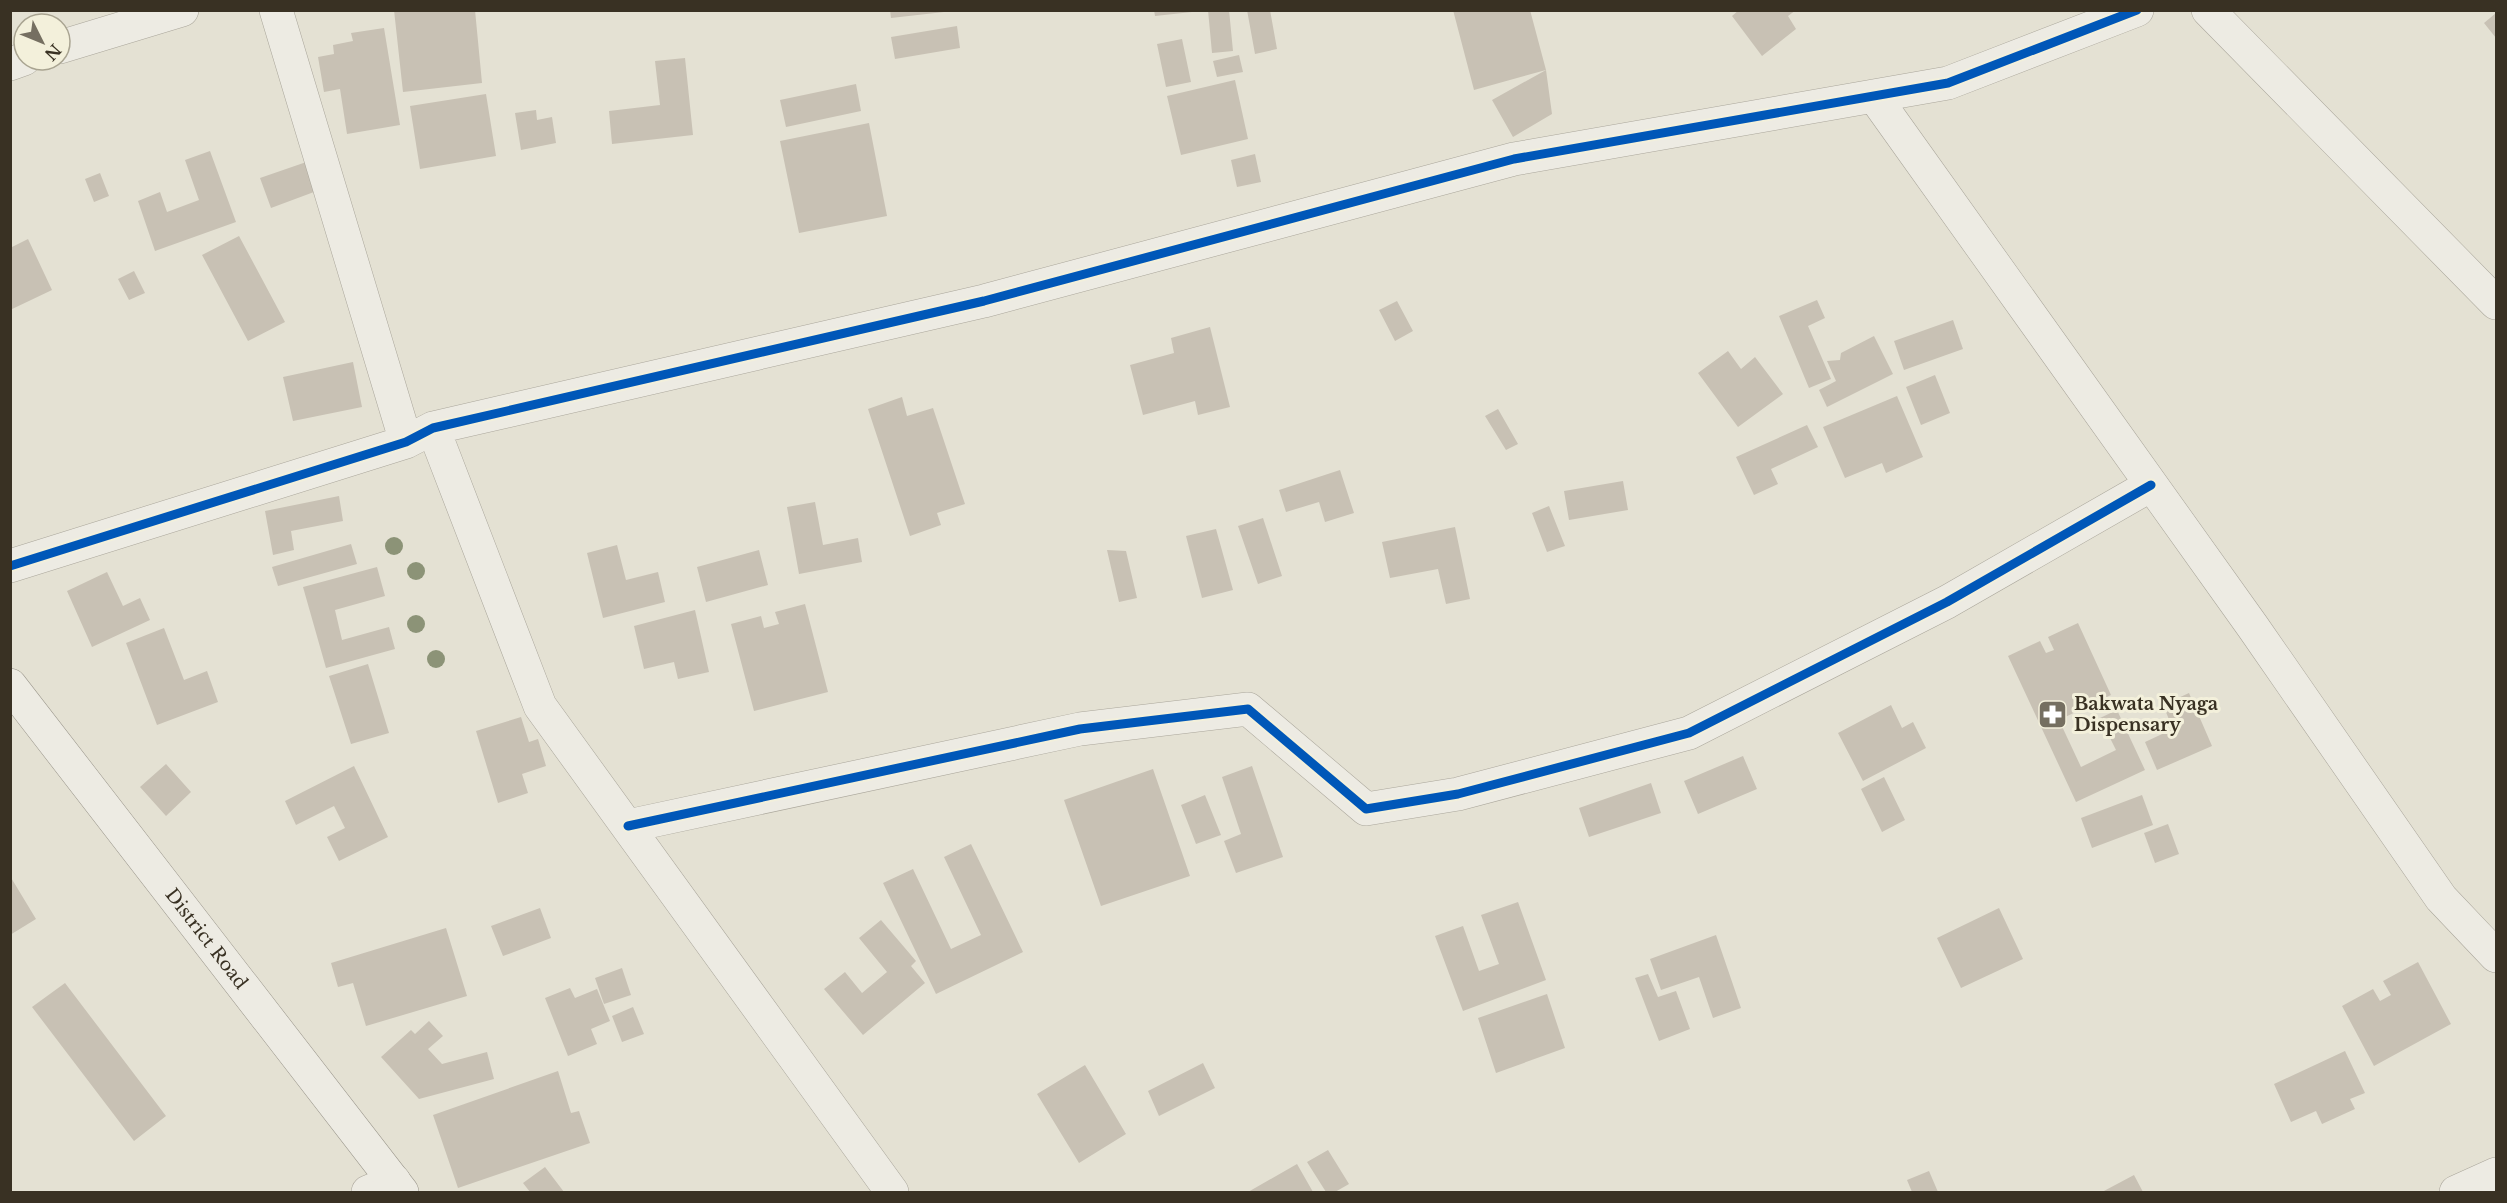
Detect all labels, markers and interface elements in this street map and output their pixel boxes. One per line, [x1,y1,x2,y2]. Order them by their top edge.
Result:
north arrow [12,12,72,72]
text: N [41,40,65,65]
place label: Bakwata Nyaga Dispensary [2074,693,2219,736]
pharmacy icon: Bakwata Nyaga Dispensary [2037,698,2069,730]
street label: District Road [161,884,252,994]

